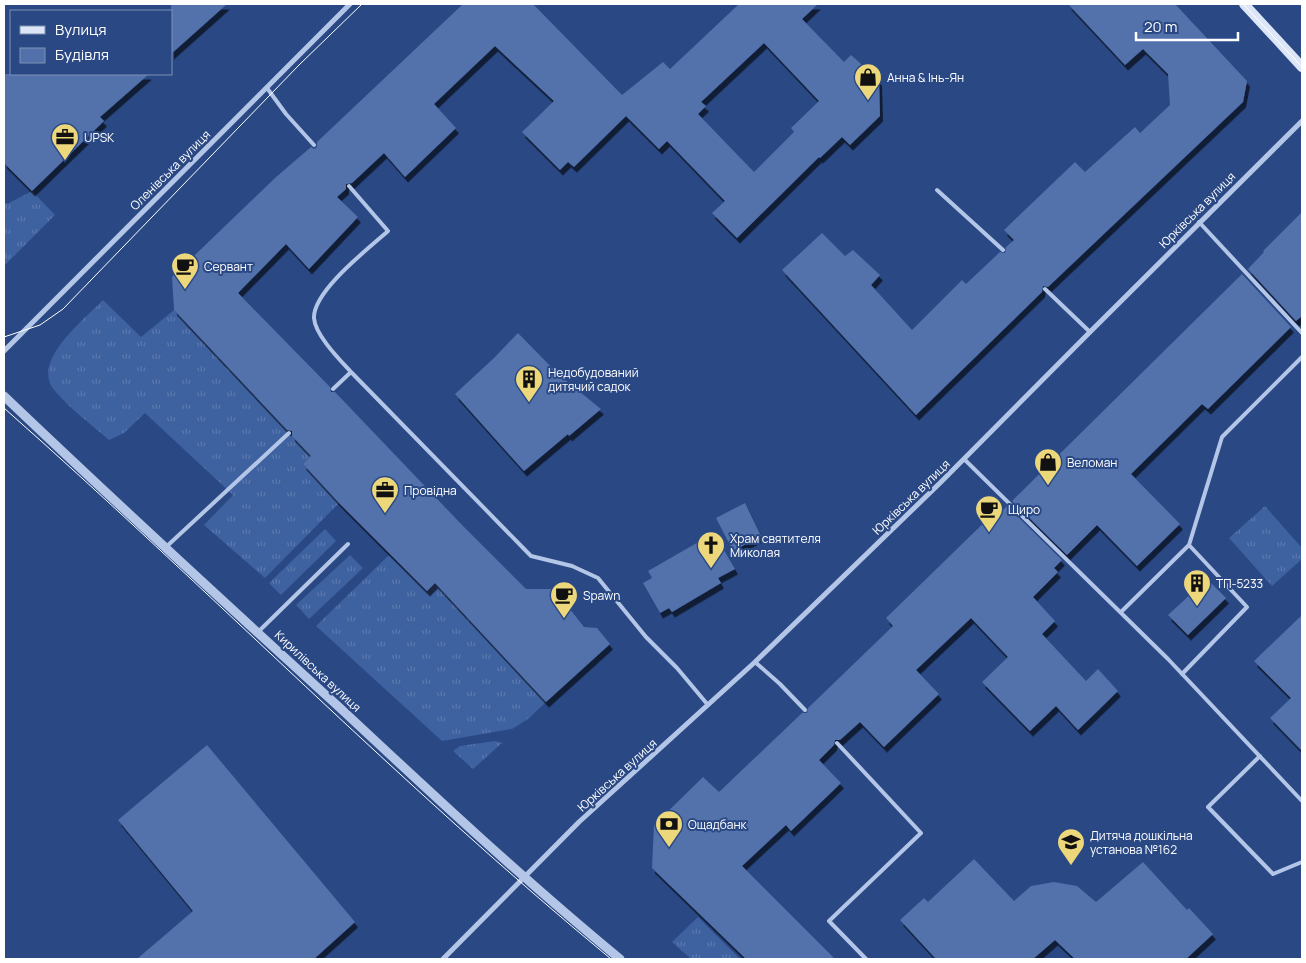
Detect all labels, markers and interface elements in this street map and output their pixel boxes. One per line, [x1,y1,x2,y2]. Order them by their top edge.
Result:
legend [10,10,172,75]
scale bar [1136,10,1238,42]
text: 20 m [1144,16,1177,37]
text: Вулиця [55,19,107,40]
text: Будівля [55,44,109,65]
shop icon: Анна & Інь-Ян [853,62,883,101]
place label: Анна & Інь-Ян [887,69,964,86]
office icon: UPSK [50,122,80,161]
street label: Оленівська вулиця [126,126,214,214]
place label: UPSK [84,129,115,146]
street label: Юрківська вулиця [1155,168,1239,252]
cafe icon: Сервант [170,251,200,290]
place label: Сервант [204,258,253,275]
building icon: Недобудований дитячий садок [514,364,544,403]
place label: Недобудований дитячий садок [548,364,638,395]
shop icon: Веломан [1033,447,1063,486]
place label: Веломан [1067,454,1117,471]
street label: Юрківська вулиця [869,456,953,538]
office icon: Провідна [370,475,400,514]
place label: Провідна [404,482,457,499]
cafe icon: Щиро [974,494,1004,533]
place label: Щиро [1008,501,1040,518]
church icon: Храм святителя Миколая [696,530,726,569]
place label: Храм святителя Миколая [730,530,821,561]
building icon: ТП-5233 [1182,568,1212,607]
place label: ТП-5233 [1216,575,1263,592]
cafe icon: Spawn [549,580,579,619]
place label: Spawn [583,587,620,604]
street label: Кирилівська вулиця [271,626,365,716]
street label: Юрківська вулиця [574,735,660,815]
bank icon: Ощадбанк [654,809,684,848]
place label: Ощадбанк [688,816,748,833]
school or university icon: Дитяча дошкільна установа №162 [1056,827,1086,866]
place label: Дитяча дошкільна установа №162 [1090,827,1193,858]

